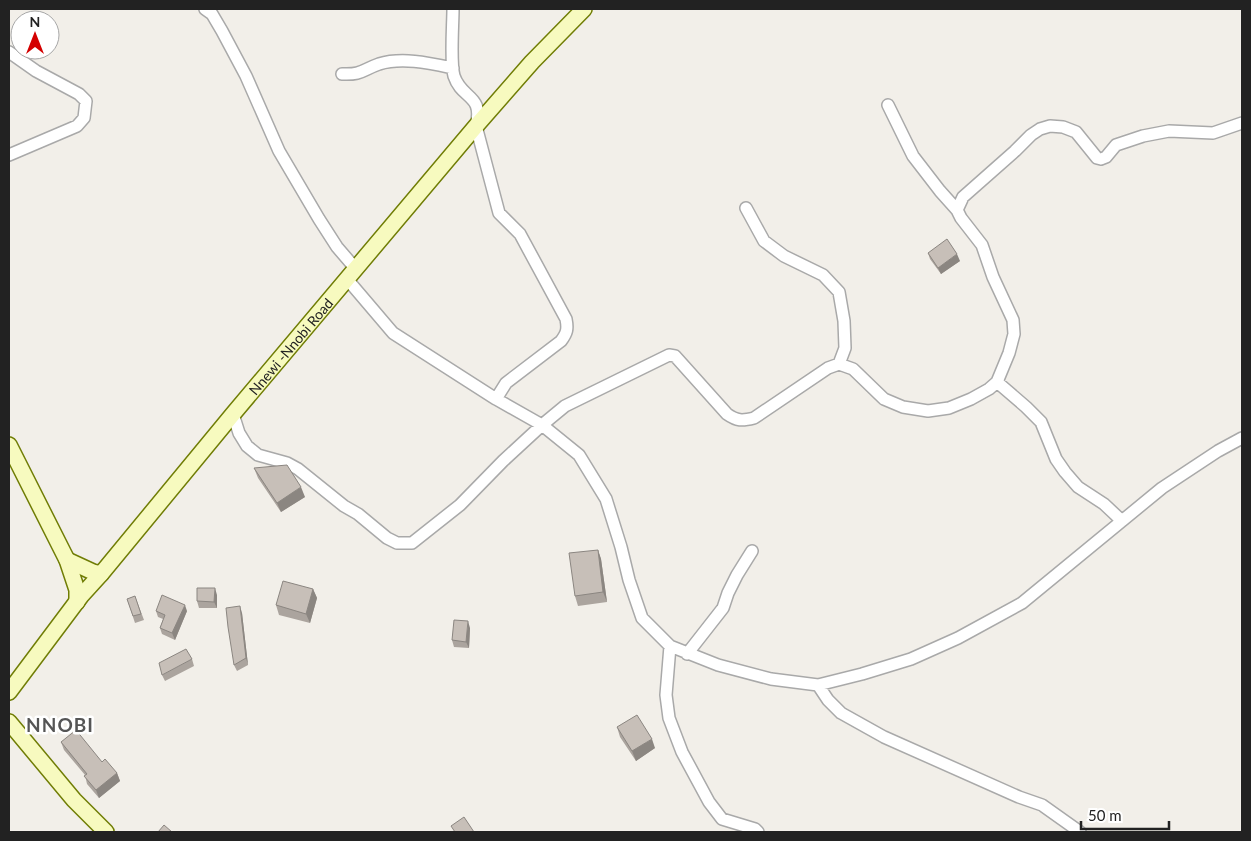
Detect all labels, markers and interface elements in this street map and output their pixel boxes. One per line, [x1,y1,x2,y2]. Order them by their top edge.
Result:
north arrow [10,10,60,60]
text: N [30,13,40,30]
street label: Nnewi -Nnobi Road [245,294,336,398]
district label: NNOBI [26,713,94,736]
scale bar [1081,798,1168,830]
text: 50 m [1088,806,1122,824]

